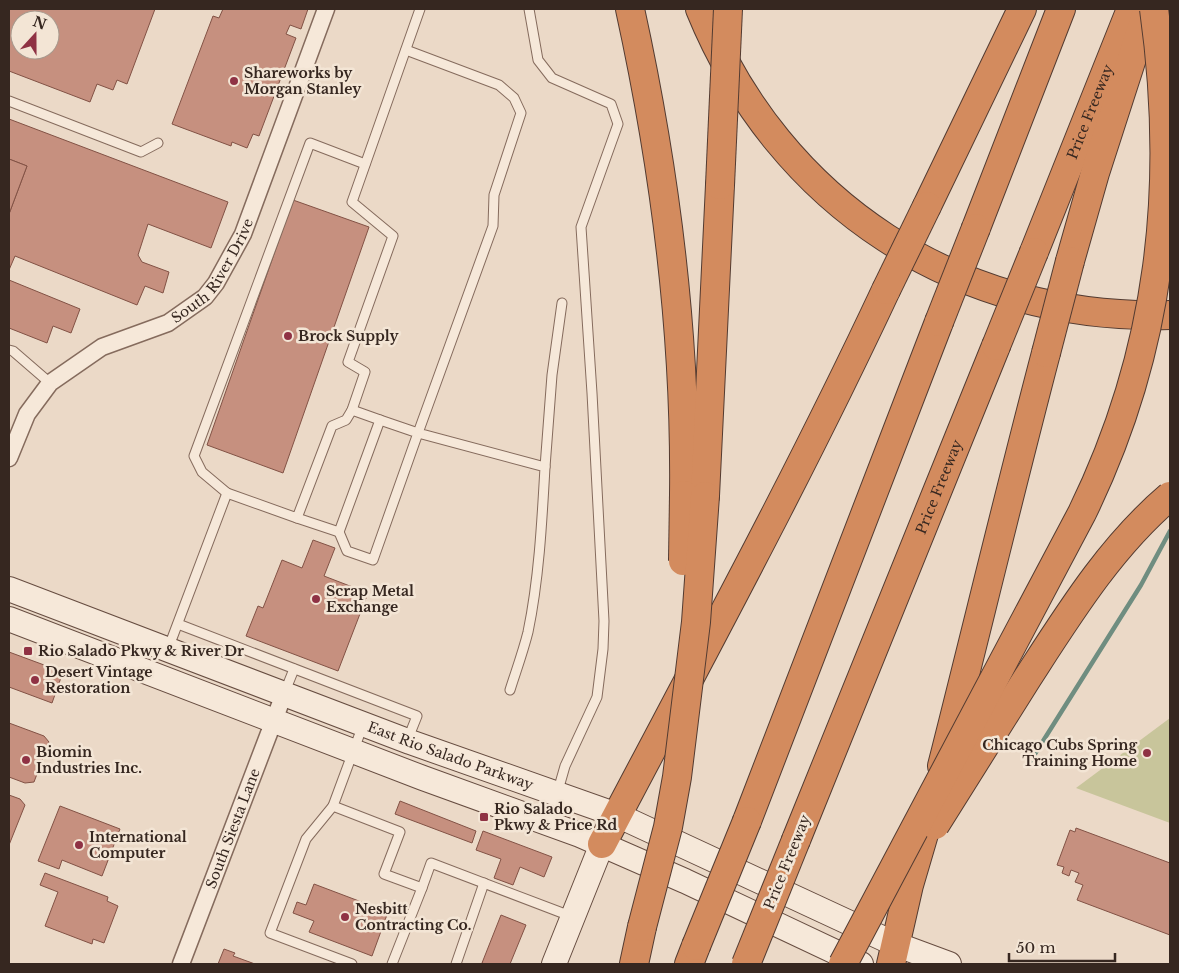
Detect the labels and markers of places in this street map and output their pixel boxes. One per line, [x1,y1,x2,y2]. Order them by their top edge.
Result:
place label: Shareworks by Morgan Stanley [244,64,362,98]
marker: Shareworks by Morgan Stanley [228,75,240,87]
place label: Brock Supply [298,327,399,345]
marker: Brock Supply [282,330,294,342]
place label: Scrap Metal Exchange [326,582,414,616]
marker: Scrap Metal Exchange [310,593,322,605]
place label: Rio Salado Pkwy & River Dr [38,642,244,660]
marker: Rio Salado Pkwy & River Dr [22,645,34,657]
place label: Desert Vintage Restoration [45,663,153,697]
marker: Desert Vintage Restoration [29,674,41,686]
place label: Chicago Cubs Spring Training Home [982,736,1137,770]
place label: Biomin Industries Inc. [36,743,142,777]
marker: Chicago Cubs Spring Training Home [1141,747,1153,759]
marker: Biomin Industries Inc. [20,754,32,766]
place label: Rio Salado Pkwy & Price Rd [494,800,618,834]
marker: Rio Salado Pkwy & Price Rd [478,811,490,823]
place label: International Computer [89,828,187,862]
marker: International Computer [73,839,85,851]
place label: Nesbitt Contracting Co. [355,900,471,934]
marker: Nesbitt Contracting Co. [339,911,351,923]

